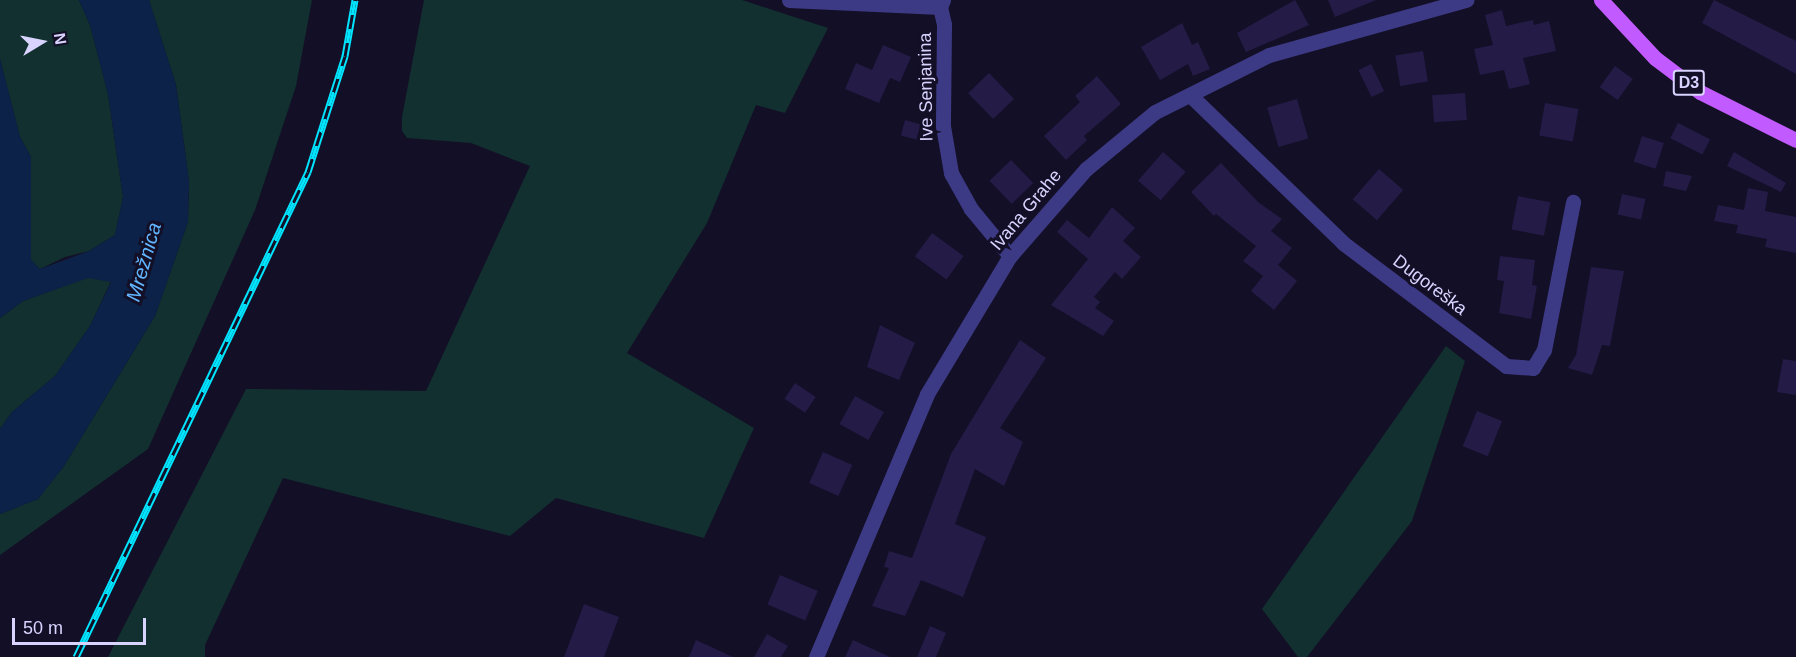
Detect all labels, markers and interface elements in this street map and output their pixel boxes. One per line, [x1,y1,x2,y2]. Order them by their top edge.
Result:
north arrow [12,12,72,72]
text: N [51,32,70,46]
street label: Ive Senjanina [914,32,938,142]
road number: D3 [1672,70,1706,96]
street label: Ivana Grahe [986,165,1066,255]
water label: Mrežnica [121,220,167,304]
street label: Dugoreška [1389,250,1471,320]
scale bar [15,606,148,644]
text: 50 m [23,618,63,638]

